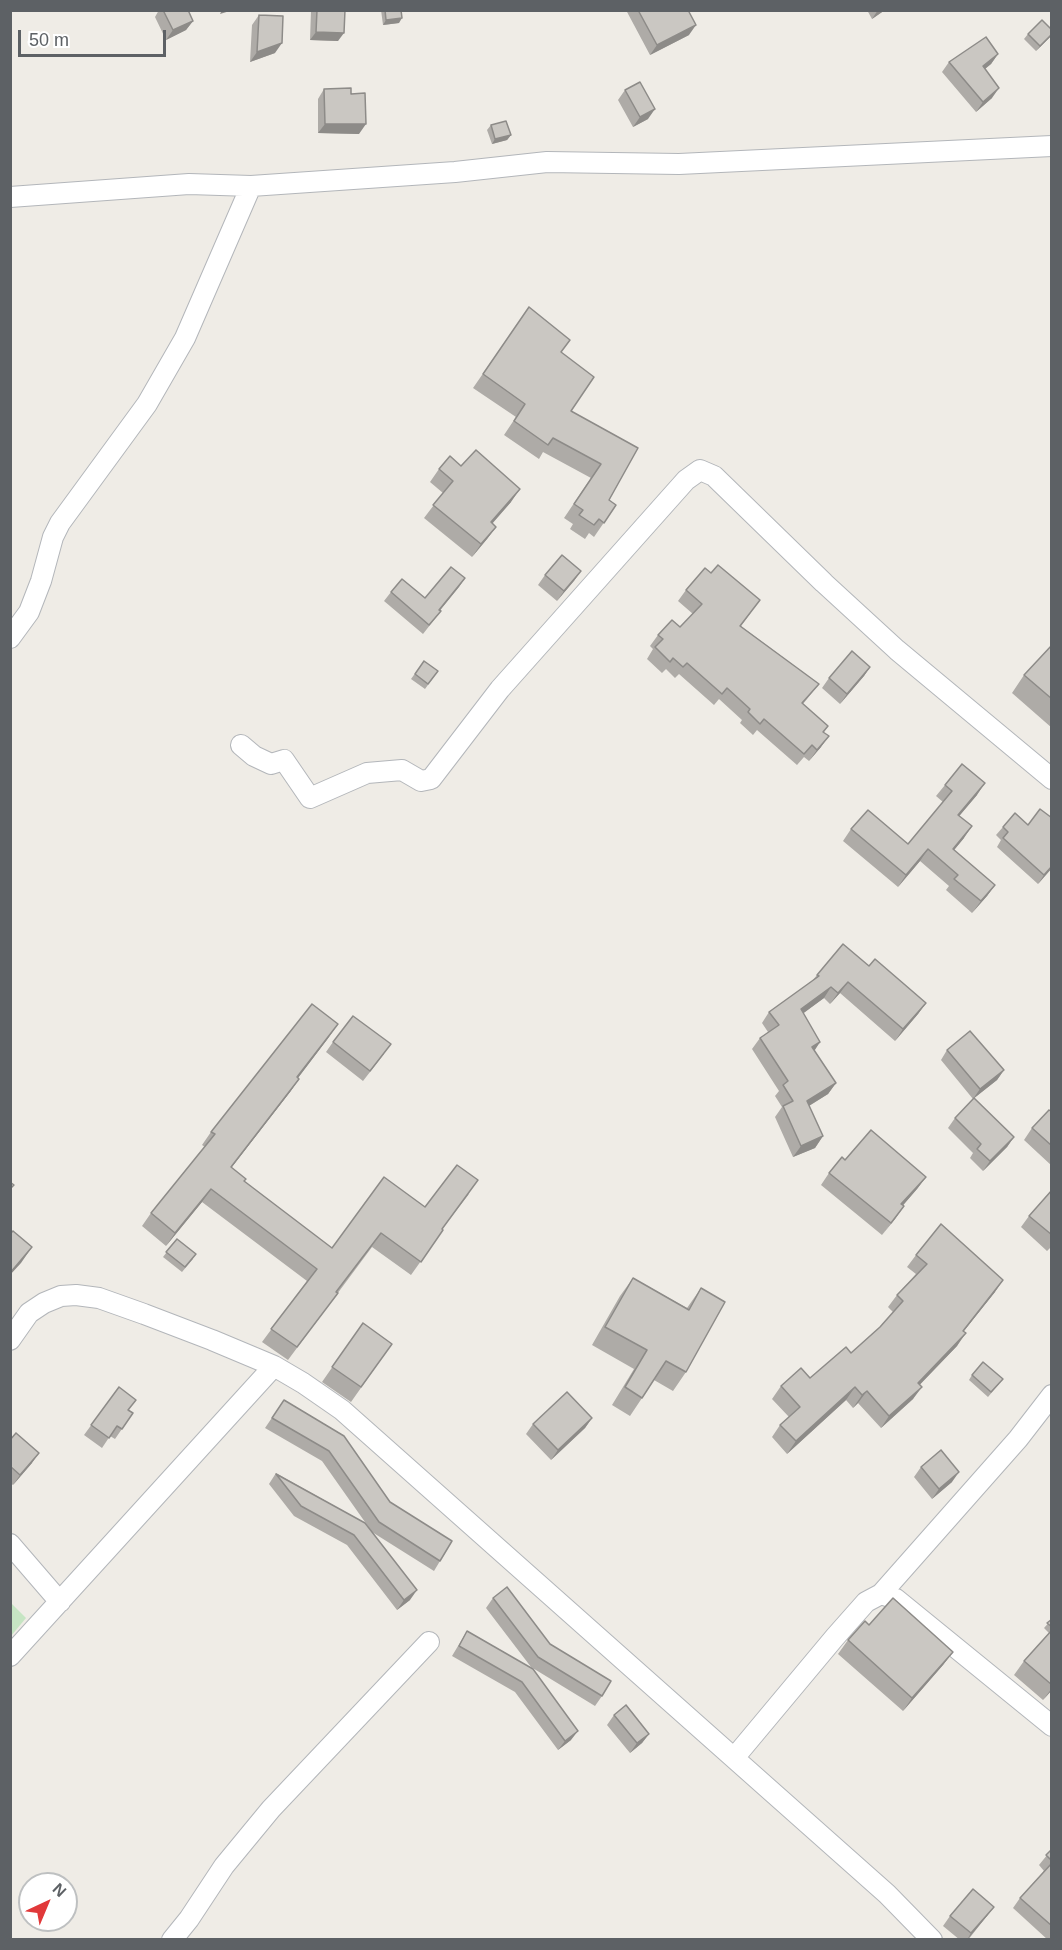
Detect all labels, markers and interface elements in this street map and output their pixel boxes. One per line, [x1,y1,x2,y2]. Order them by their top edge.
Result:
scale bar [21,18,170,56]
text: 50 m [29,30,69,50]
north arrow [18,1872,78,1932]
text: N [49,1880,70,1900]

